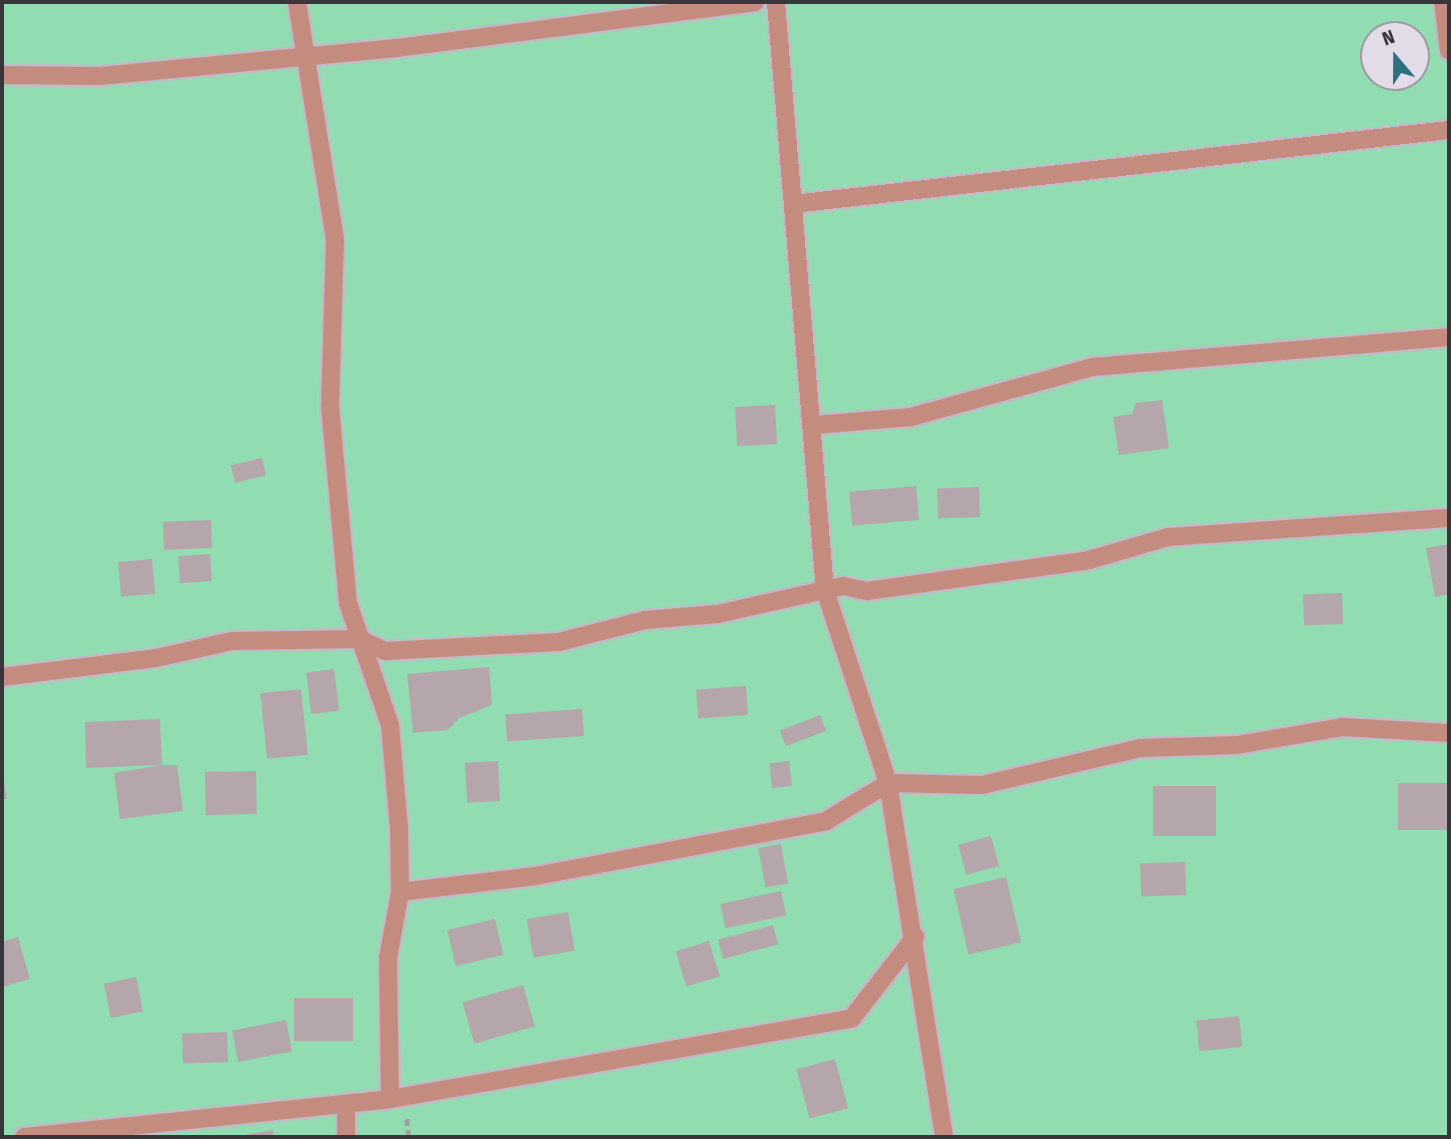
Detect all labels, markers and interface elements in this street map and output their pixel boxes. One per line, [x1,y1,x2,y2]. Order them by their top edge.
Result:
north arrow [1360,21,1430,91]
text: N [1379,25,1398,50]

